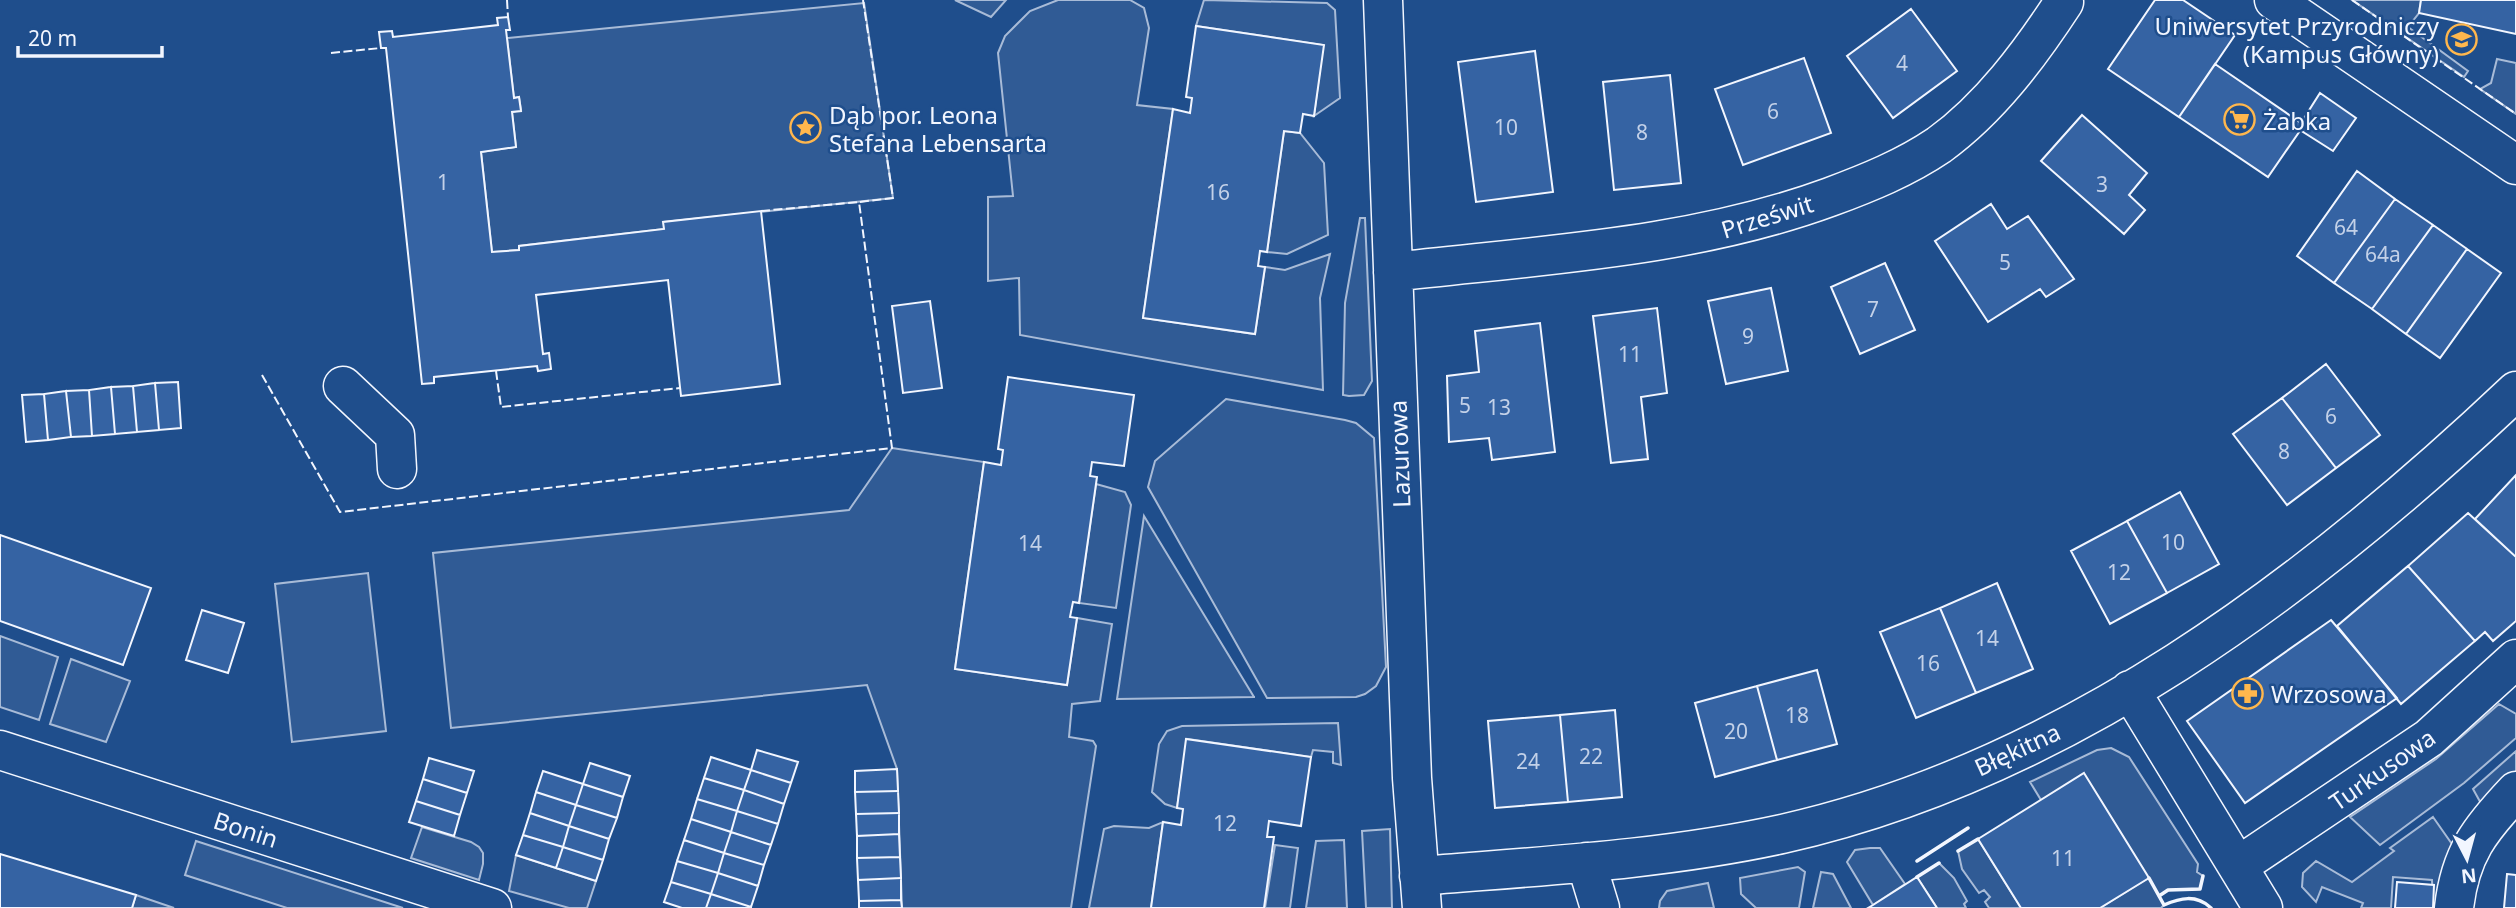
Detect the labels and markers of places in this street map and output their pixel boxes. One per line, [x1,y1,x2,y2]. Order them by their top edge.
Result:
place label: Uniwersytet Przyrodniczy (Kampus Główny) [2155,9,2440,70]
school or university icon: Uniwersytet Przyrodniczy (Kampus Główny) [2445,22,2479,56]
place label: Dąb por. Leona Stefana Lebensarta [829,98,1047,159]
supermarket icon: Żabka [2223,103,2257,137]
place label: Żabka [2263,104,2331,137]
place icon: Dąb por. Leona Stefana Lebensarta [789,111,823,145]
pharmacy icon: Wrzosowa [2231,676,2265,710]
place label: Wrzosowa [2271,677,2387,710]

